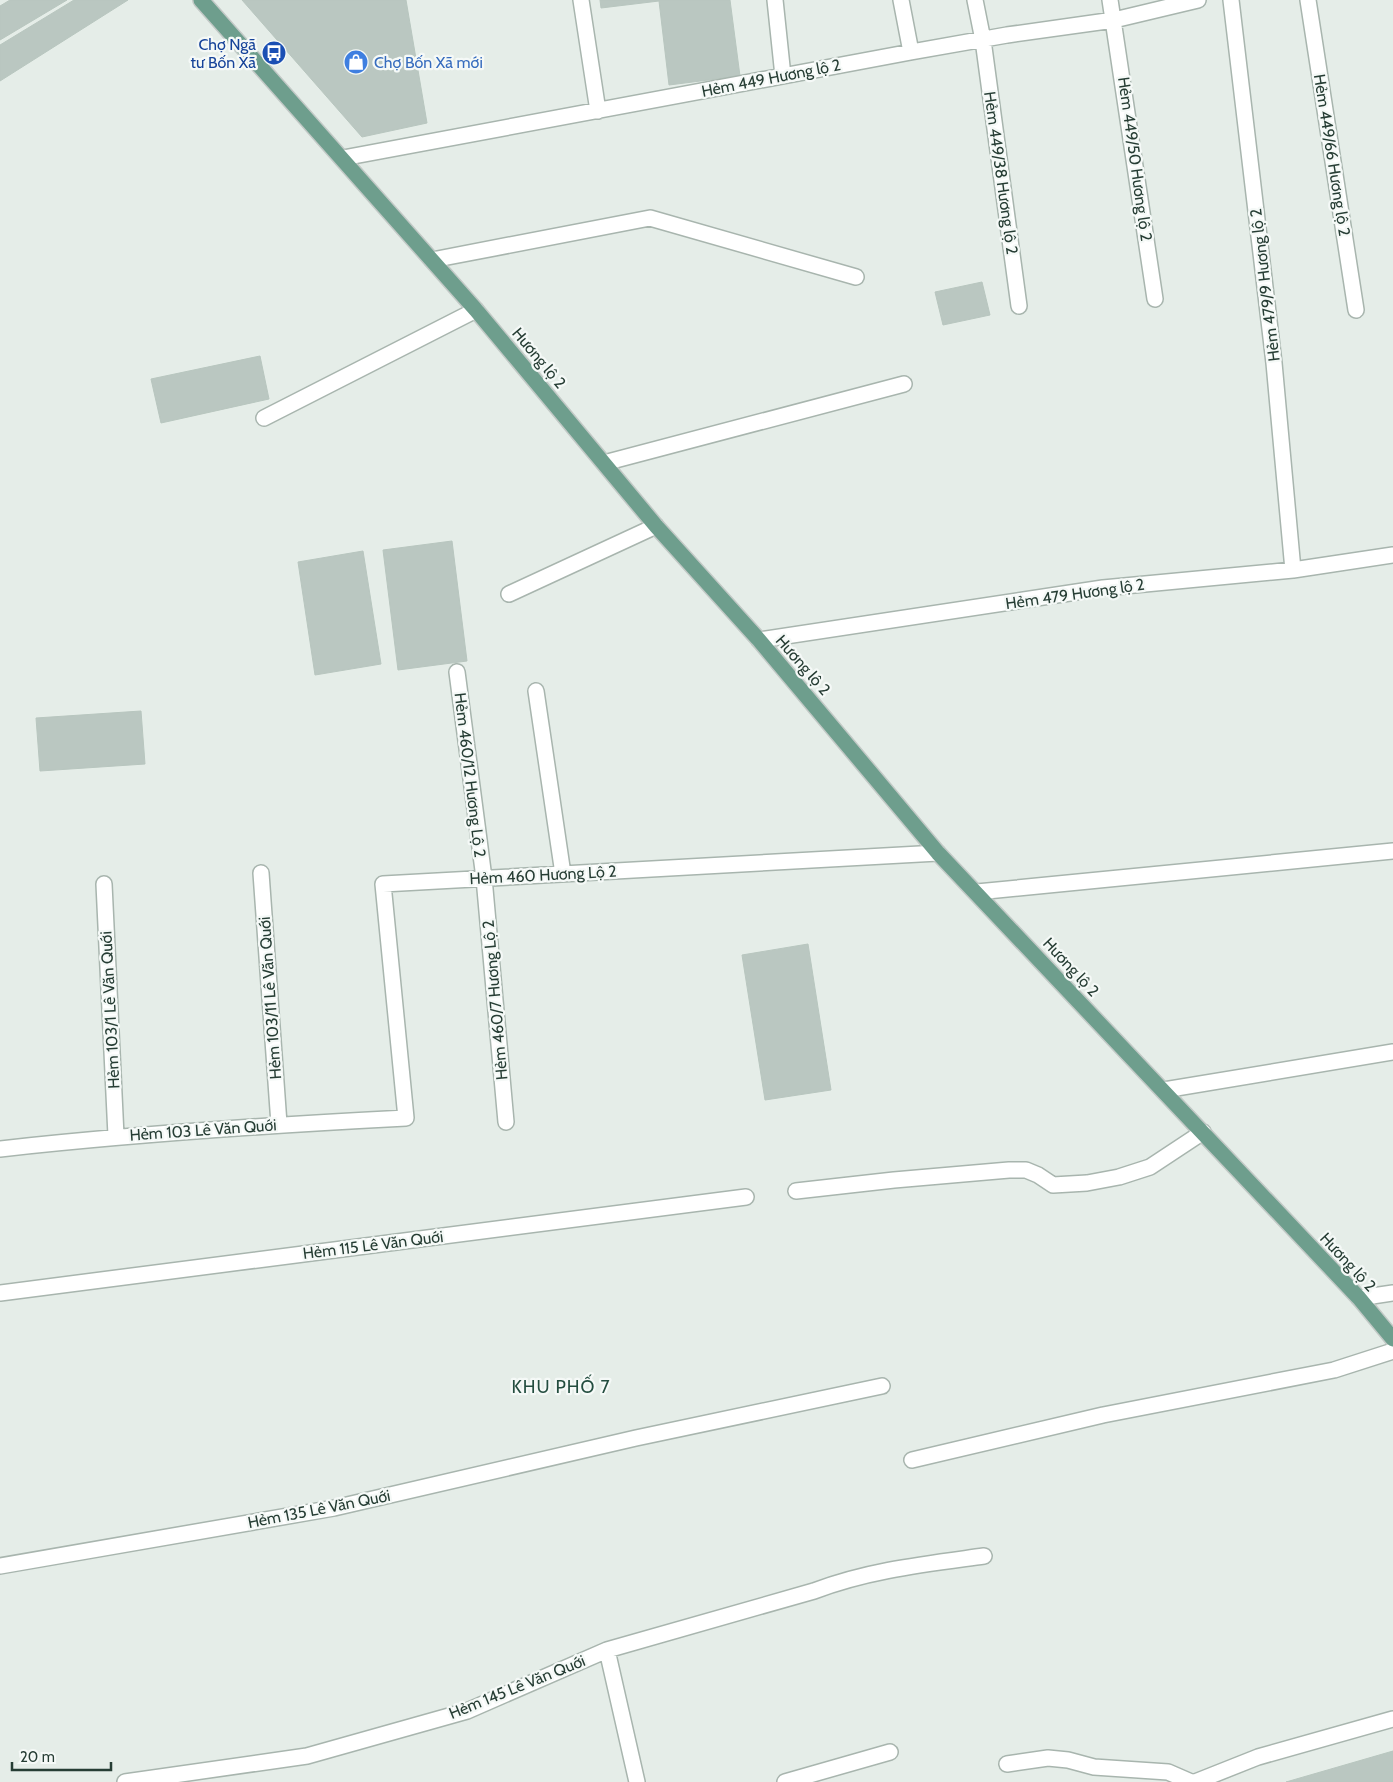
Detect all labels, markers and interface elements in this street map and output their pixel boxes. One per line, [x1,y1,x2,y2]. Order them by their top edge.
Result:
place label: Chợ Ngã tư Bốn Xã [191,35,256,72]
bus stop icon: Chợ Ngã tư Bốn Xã [261,40,287,66]
shop icon: Chợ Bốn Xã mới [343,49,369,75]
place label: Chợ Bốn Xã mới [374,53,483,72]
street label: Hẻm 449 Hương lộ 2 [700,55,842,101]
street label: Hẻm 449/66 Hương lộ 2 [1310,73,1354,237]
street label: Hẻm 449/50 Hương lộ 2 [1114,76,1156,242]
street label: Hẻm 449/38 Hương lộ 2 [980,90,1022,256]
street label: Hẻm 479/9 Hương lộ 2 [1246,207,1284,363]
street label: Hương lộ 2 [508,324,570,392]
street label: Hẻm 479 Hương lộ 2 [1004,575,1146,613]
street label: Hương lộ 2 [772,631,834,699]
street label: Hẻm 460/12 Hương Lộ 2 [450,691,490,859]
street label: Hẻm 460 Hương Lộ 2 [469,862,617,888]
street label: Hẻm 103/11 Lê Văn Quới [255,916,285,1080]
street label: Hẻm 460/7 Hương Lộ 2 [479,919,511,1081]
street label: Hẻm 103/1 Lê Văn Quới [96,931,124,1089]
street label: Hương lộ 2 [1039,934,1103,1000]
street label: Hẻm 103 Lê Văn Quới [129,1115,277,1145]
street label: Hẻm 115 Lê Văn Quới [302,1227,444,1263]
street label: Hương lộ 2 [1316,1229,1380,1295]
district label: KHU PHỐ 7 [512,1374,610,1398]
street label: Hẻm 135 Lê Văn Quới [246,1486,392,1532]
street label: Hẻm 145 Lê Văn Quới [446,1651,588,1723]
scale bar [12,1740,111,1772]
text: 20 m [20,1748,55,1766]

